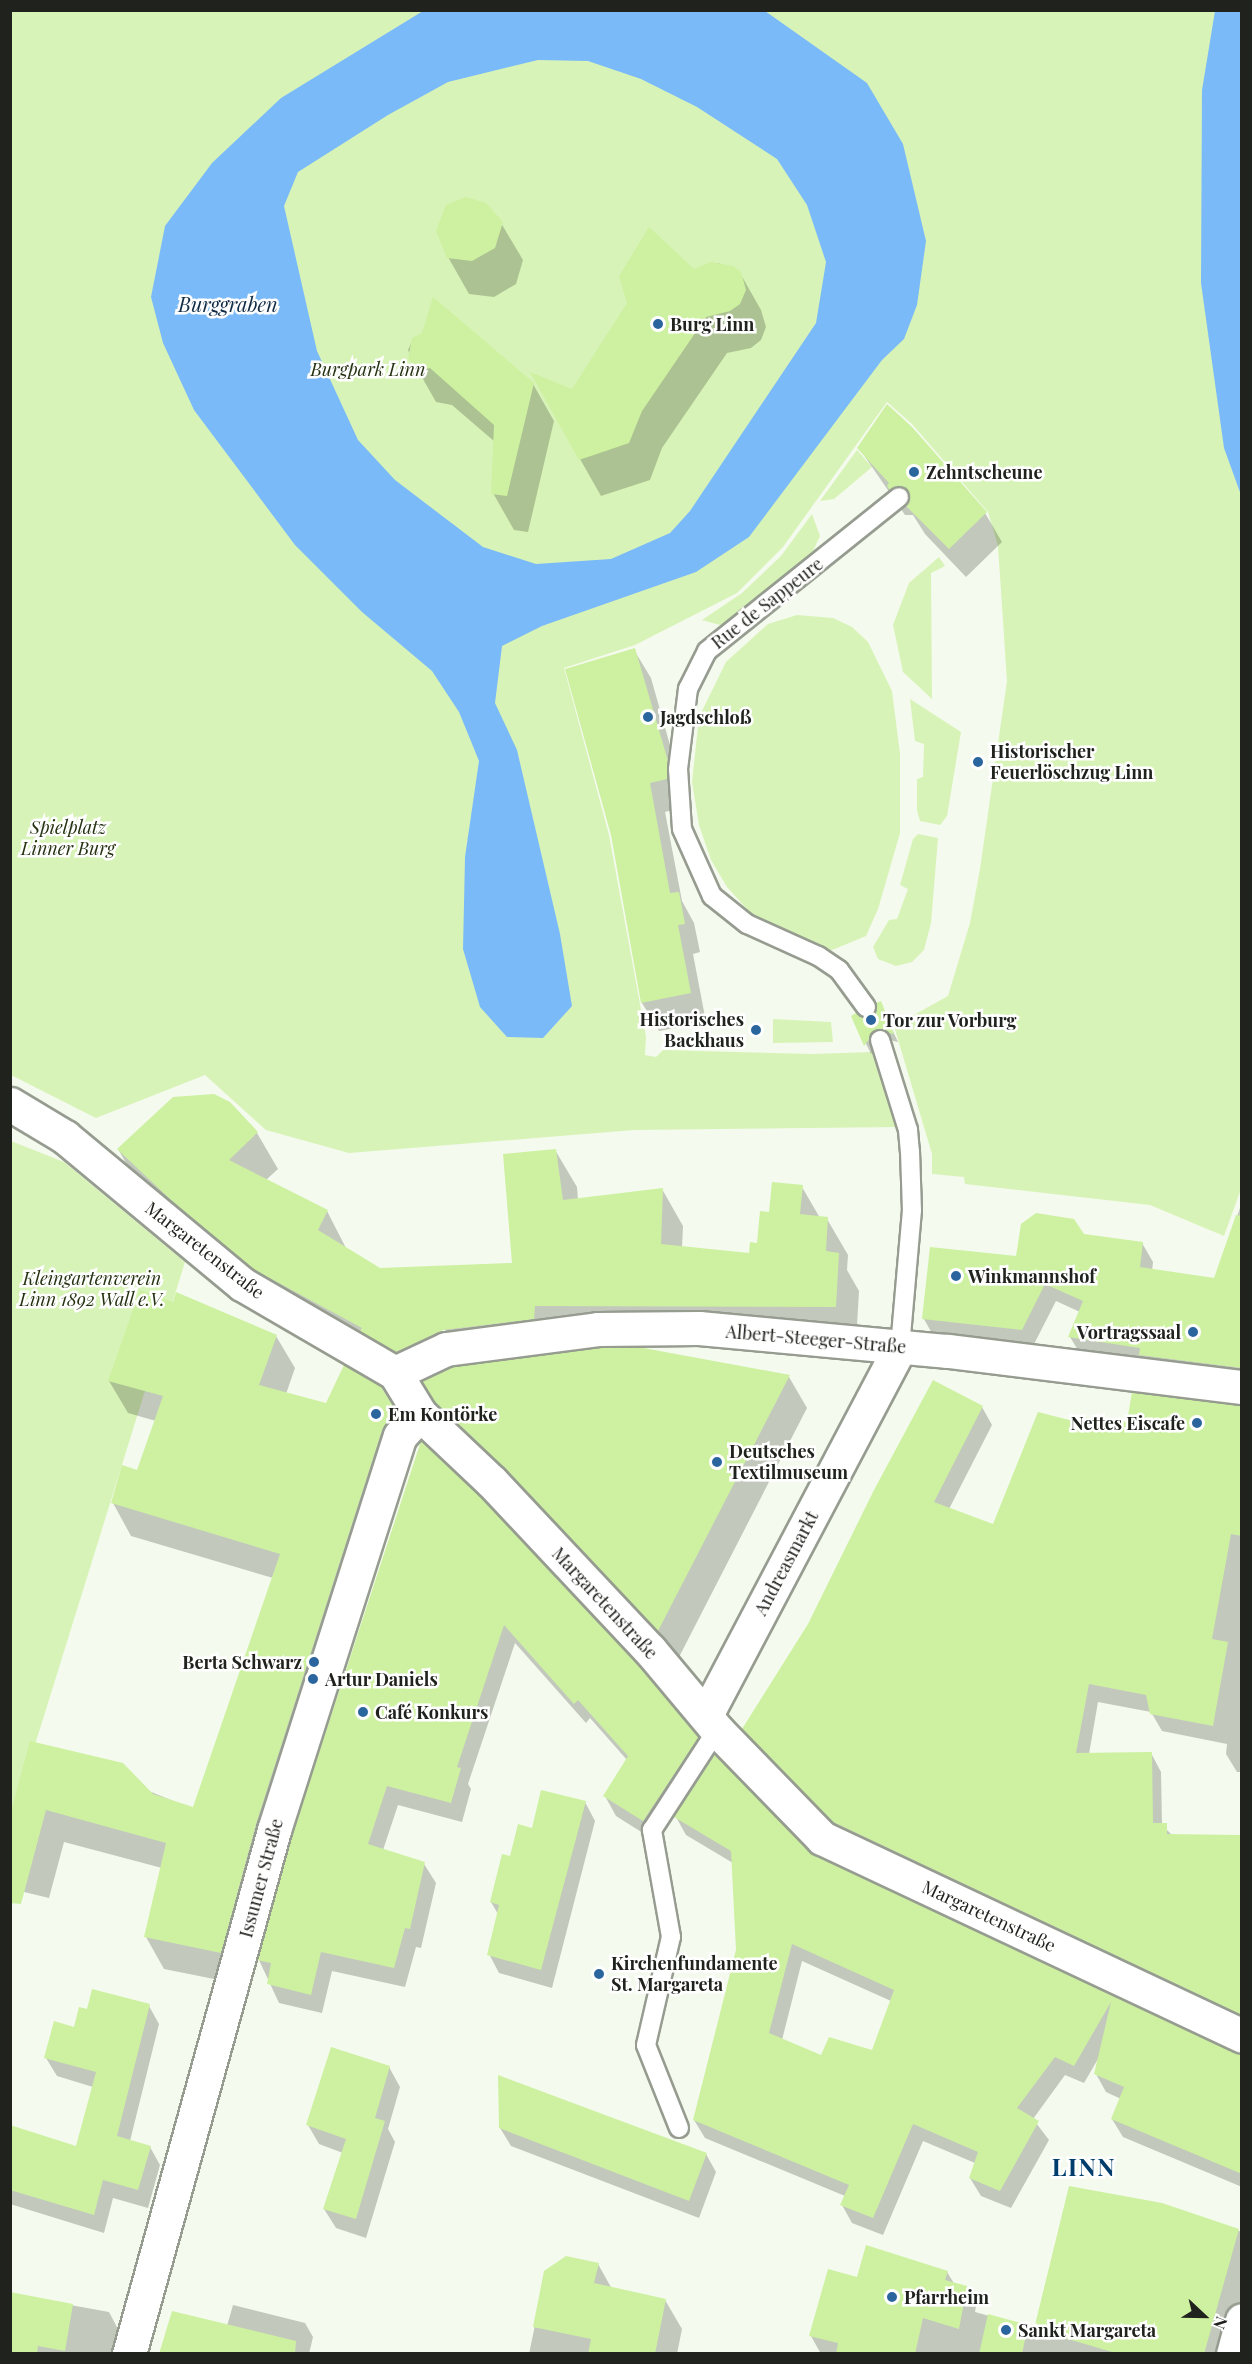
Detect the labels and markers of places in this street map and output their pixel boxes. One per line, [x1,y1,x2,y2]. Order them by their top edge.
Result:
place label: Burg Linn [670,313,754,335]
marker: Burg Linn [651,317,665,331]
place label: Zehntscheune [926,461,1042,483]
marker: Zehntscheune [907,465,921,479]
place label: Jagdschloß [660,706,752,728]
marker: Jagdschloß [641,710,655,724]
place label: Historischer Feuerlöschzug Linn [990,741,1153,783]
marker: Historischer Feuerlöschzug Linn [971,755,985,769]
place label: Historisches Backhaus [640,1009,744,1052]
place label: Tor zur Vorburg [883,1009,1018,1031]
marker: Tor zur Vorburg [864,1013,878,1027]
marker: Historisches Backhaus [749,1023,763,1037]
place label: Winkmannshof [968,1265,1096,1287]
marker: Winkmannshof [949,1269,963,1283]
place label: Vortragssaal [1077,1321,1181,1343]
marker: Vortragssaal [1186,1325,1200,1339]
place label: Em Kontörke [388,1403,497,1425]
marker: Em Kontörke [369,1407,383,1421]
place label: Nettes Eiscafe [1071,1412,1185,1434]
marker: Nettes Eiscafe [1190,1416,1204,1430]
place label: Deutsches Textilmuseum [729,1441,848,1484]
marker: Deutsches Textilmuseum [710,1455,724,1469]
place label: Berta Schwarz [182,1651,302,1673]
marker: Berta Schwarz [307,1655,321,1669]
place label: Artur Daniels [325,1668,438,1690]
marker: Artur Daniels [306,1672,320,1686]
place label: Café Konkurs [375,1701,488,1723]
marker: Café Konkurs [356,1705,370,1719]
place label: Kirchenfundamente St. Margareta [611,1953,778,1996]
marker: Kirchenfundamente St. Margareta [592,1967,606,1981]
place label: Pfarrheim [904,2286,989,2308]
marker: Pfarrheim [885,2290,899,2304]
place label: Sankt Margareta [1018,2319,1156,2341]
marker: Sankt Margareta [999,2323,1013,2337]

